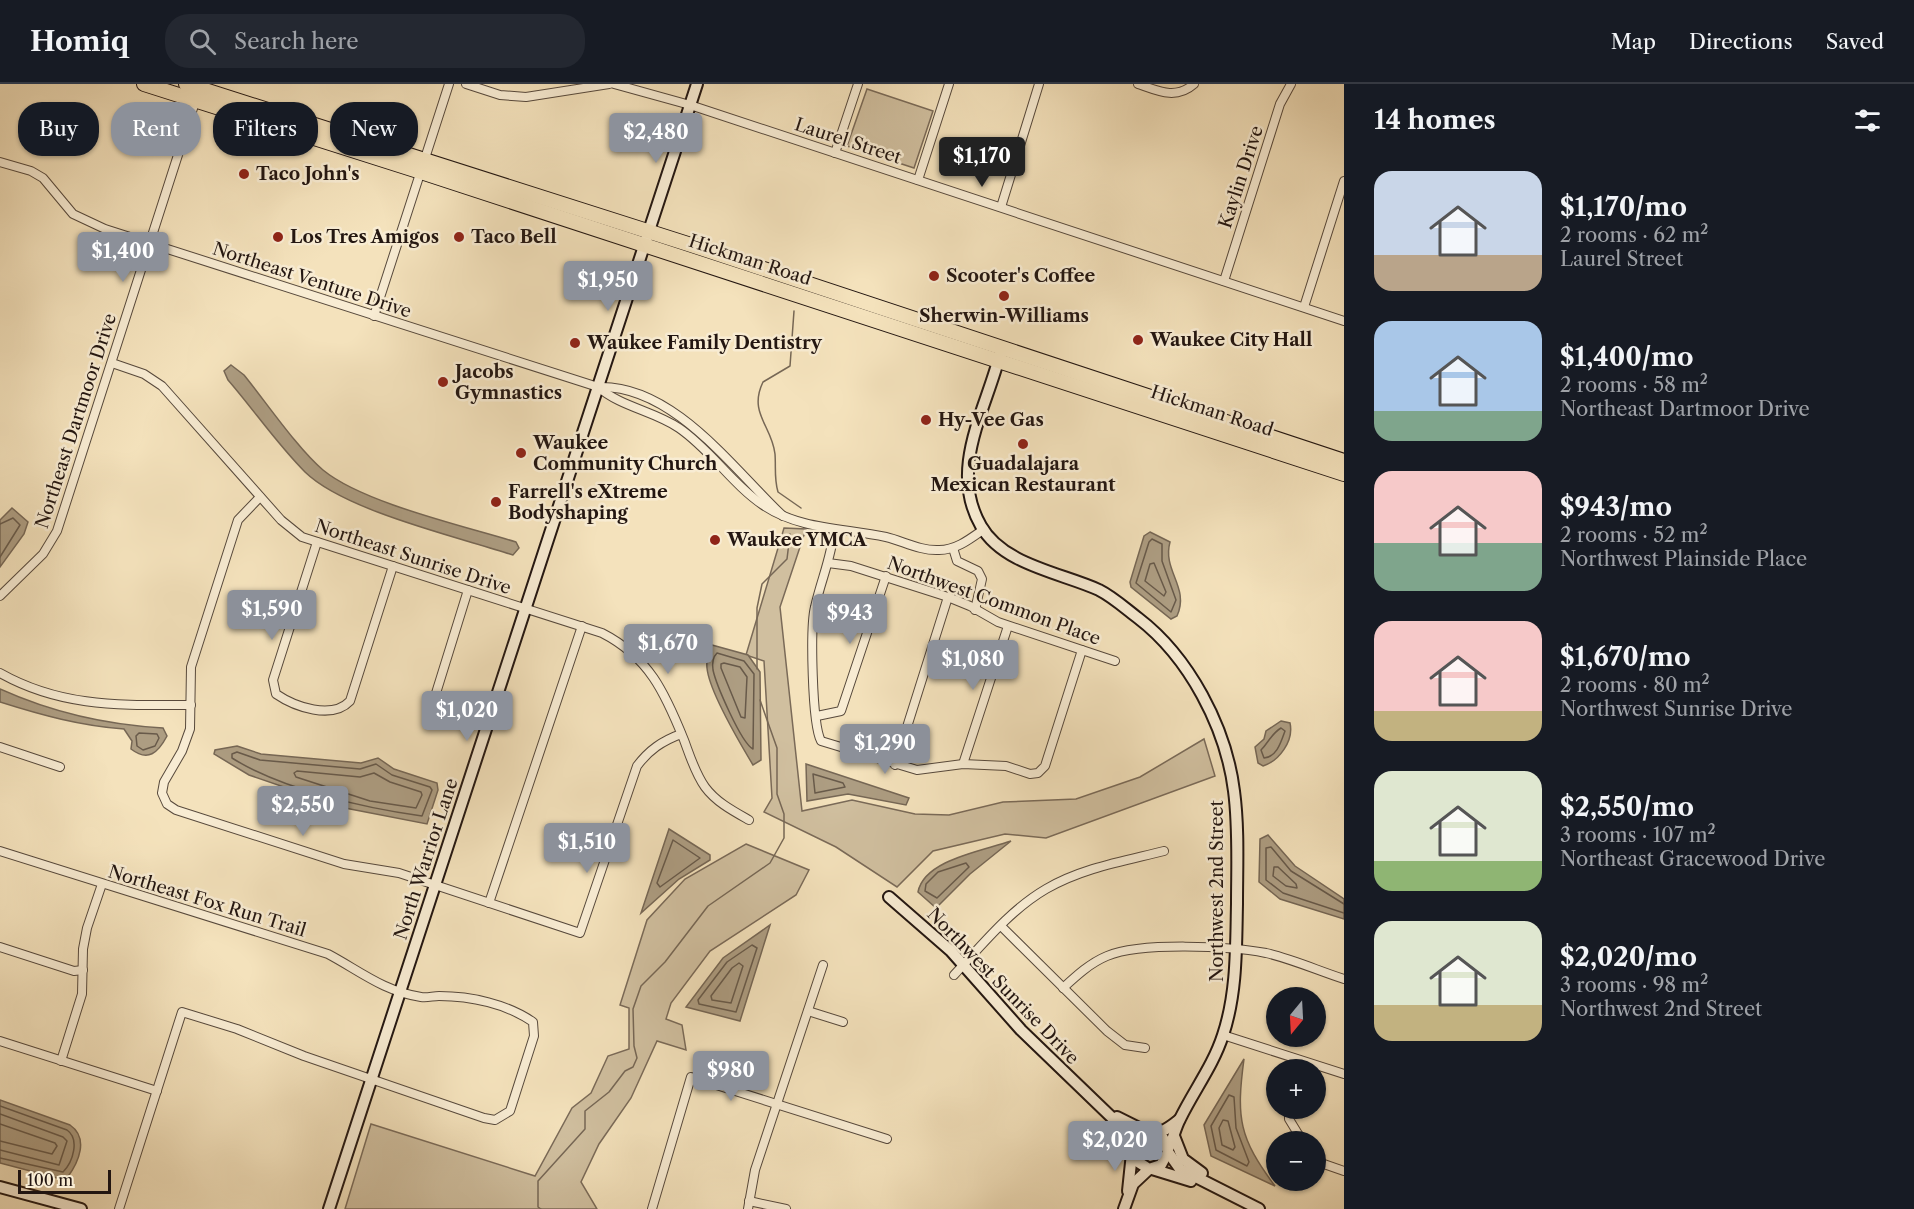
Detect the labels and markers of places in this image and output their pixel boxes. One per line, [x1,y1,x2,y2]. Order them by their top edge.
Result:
pin: $2,480 [607,113,705,164]
pin: $1,170 [933,137,1031,188]
place label: Taco John's [256,163,360,185]
marker: Taco John's [237,167,251,181]
place label: Los Tres Amigos [290,226,439,248]
place label: Taco Bell [471,226,557,248]
marker: Los Tres Amigos [271,230,285,244]
marker: Taco Bell [452,230,466,244]
pin: $1,400 [74,232,172,283]
pin: $1,950 [559,261,657,312]
place label: Scooter's Coffee [946,265,1095,287]
marker: Scooter's Coffee [927,269,941,283]
marker: Sherwin-Williams [997,289,1011,303]
place label: Sherwin-Williams [919,305,1089,327]
place label: Waukee City Hall [1149,329,1312,351]
place label: Waukee Family Dentistry [586,332,823,354]
marker: Waukee City Hall [1131,333,1145,347]
marker: Waukee Family Dentistry [568,336,582,350]
place label: Jacobs Gymnastics [452,361,562,404]
marker: Jacobs Gymnastics [436,375,450,389]
place label: Hy-Vee Gas [938,409,1044,431]
marker: Hy-Vee Gas [919,413,933,427]
place label: Waukee Community Church [532,432,718,475]
marker: Guadalajara Mexican Restaurant [1016,437,1030,451]
marker: Waukee Community Church [514,446,528,460]
place label: Guadalajara Mexican Restaurant [931,453,1116,496]
place label: Farrell's eXtreme Bodyshaping [508,481,668,524]
marker: Farrell's eXtreme Bodyshaping [489,495,503,509]
place label: Waukee YMCA [726,529,868,551]
marker: Waukee YMCA [708,533,722,547]
pin: $1,590 [223,590,321,641]
pin: $943 [814,594,886,645]
pin: $1,670 [619,624,717,675]
pin: $1,080 [924,640,1022,691]
pin: $1,020 [418,691,516,742]
pin: $1,290 [836,724,934,775]
pin: $2,550 [254,786,352,837]
pin: $1,510 [538,823,636,874]
pin: $980 [695,1051,767,1102]
pin: $2,020 [1066,1121,1164,1172]

